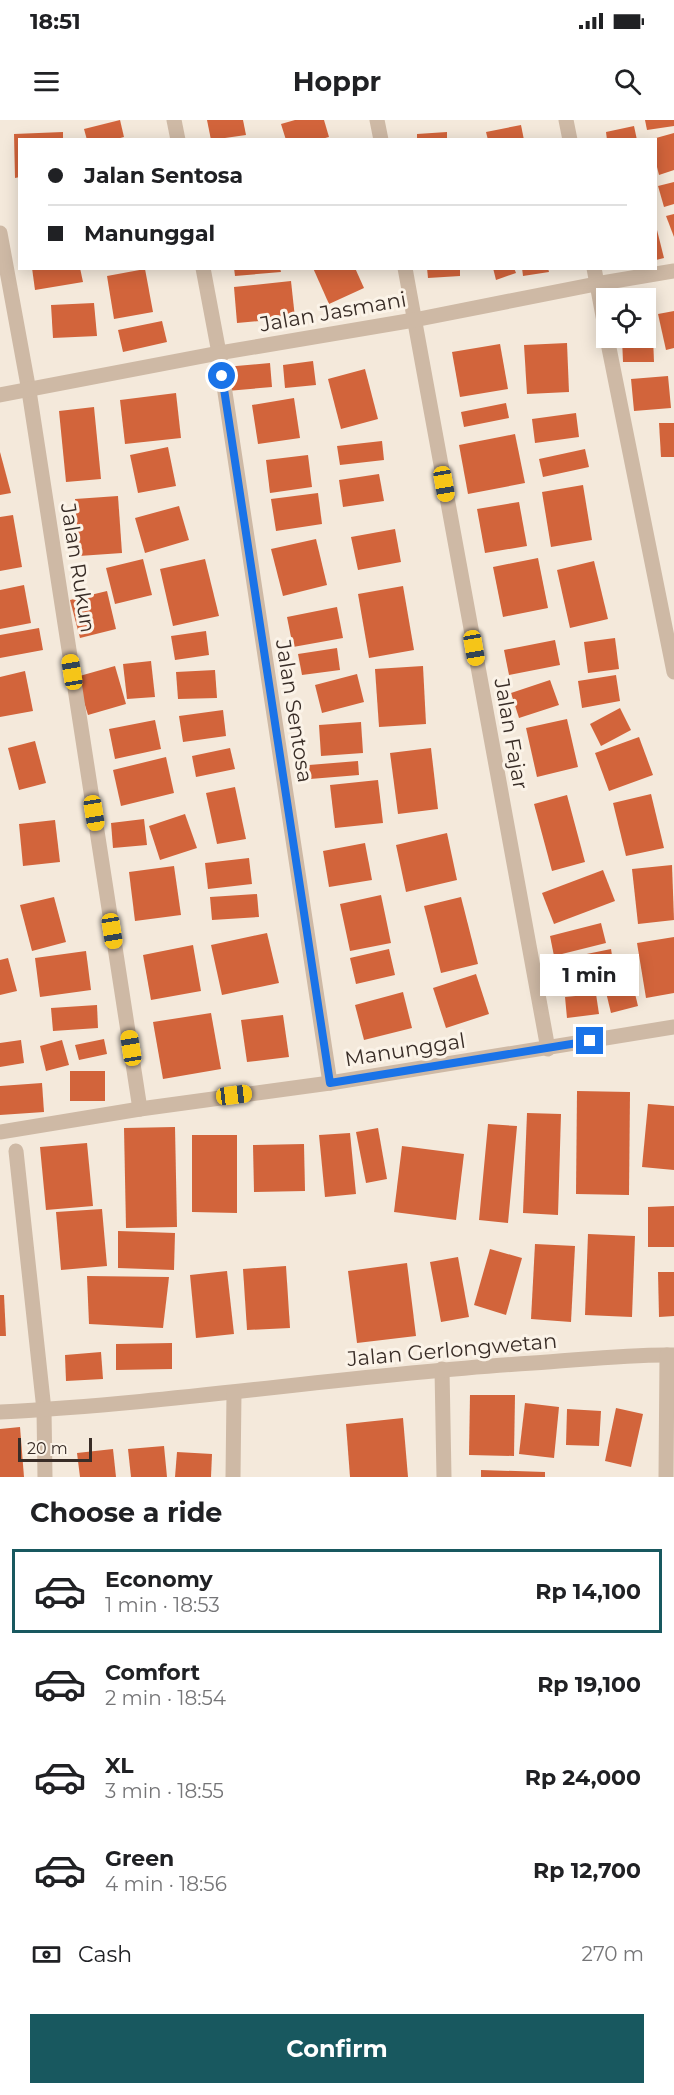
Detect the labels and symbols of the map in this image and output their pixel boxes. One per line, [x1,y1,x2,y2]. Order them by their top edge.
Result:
street label: Jalan Jasmani [257,286,408,337]
route start [208,362,235,389]
car [432,465,456,503]
street label: Jalan Rukun [56,500,101,634]
car [462,629,486,667]
street label: Jalan Sentosa [271,637,318,784]
car [60,653,84,691]
street label: Jalan Fajar [489,675,534,791]
car [82,794,106,832]
car [100,912,124,950]
callout: 1 min [540,954,640,996]
route end [576,1027,603,1054]
street label: Manunggal [343,1028,467,1071]
car [119,1029,143,1067]
car [215,1084,253,1106]
street label: Jalan Gerlongwetan [345,1328,558,1371]
scale bar [18,1435,92,1462]

